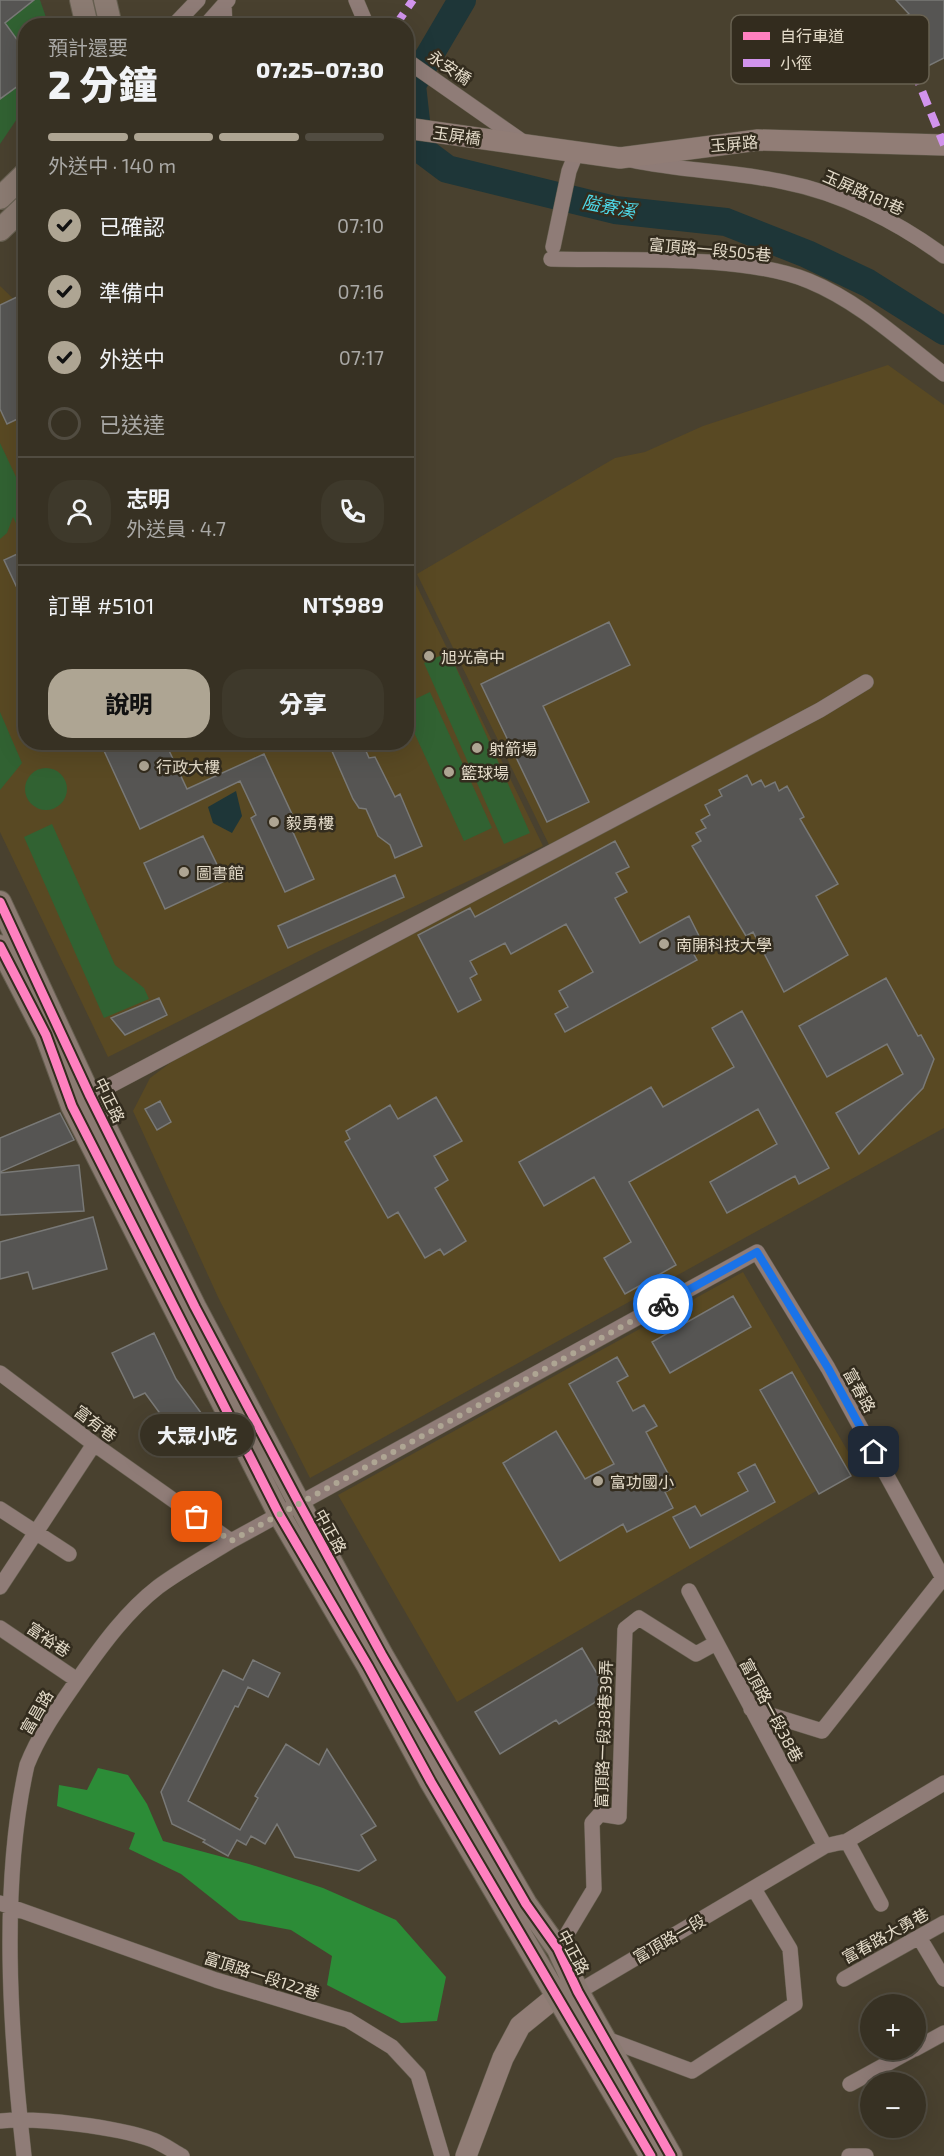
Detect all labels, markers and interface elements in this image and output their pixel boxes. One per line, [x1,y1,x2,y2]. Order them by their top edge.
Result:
legend [731,15,929,84]
text: 自行車道 [780,26,844,45]
text: 預計還要 [48,35,128,59]
street label: 永安橋 [425,46,475,88]
text: 小徑 [780,53,812,72]
text: 07:25–07:30 [256,56,384,82]
text: 2 分鐘 [48,60,157,107]
street label: 玉屏橋 [432,122,482,148]
street label: 玉屏路 [709,131,759,155]
text: 外送中 · 140 m [48,153,176,177]
street label: 玉屏路181巷 [821,166,907,218]
water label: 隘寮溪 [580,190,641,223]
icon: check [48,209,81,242]
text: 已確認 [99,213,165,239]
text: 07:10 [337,213,384,237]
street label: 富頂路一段505巷 [648,234,772,264]
icon: check [48,275,81,308]
text: 準備中 [99,279,165,305]
text: 07:16 [338,279,384,303]
icon: check [48,341,81,374]
text: 外送中 [99,345,165,371]
text: 07:17 [339,345,384,369]
text: 已送達 [99,411,165,437]
button: person [48,480,111,543]
button: phone [321,480,384,543]
text: 志明 [126,485,170,511]
text: 外送員 · 4.7 [126,516,226,540]
text: NT$989 [302,591,384,617]
text: 訂單 #5101 [48,592,155,618]
place label: 旭光高中 [441,647,505,666]
marker: 旭光高中 [422,649,436,663]
button: 說明 [48,669,210,738]
button: 分享 [222,669,384,738]
place label: 射箭場 [489,739,537,758]
marker: 射箭場 [470,741,484,755]
place label: 行政大樓 [156,757,220,776]
marker: 行政大樓 [137,759,151,773]
place label: 籃球場 [461,763,509,782]
marker: 籃球場 [442,765,456,779]
place label: 毅勇樓 [286,813,334,832]
marker: 毅勇樓 [267,815,281,829]
place label: 圖書館 [196,863,244,882]
marker: 圖書館 [177,865,191,879]
place label: 南開科技大學 [676,935,772,954]
marker: 南開科技大學 [657,937,671,951]
street label: 中正路 [91,1074,129,1126]
courier [633,1274,693,1334]
icon: bike [647,1288,680,1321]
street label: 富春路 [840,1364,880,1416]
street label: 富有巷 [71,1401,121,1445]
callout: 大眾小吃 [140,1415,254,1457]
text: 大眾小吃 [157,1423,237,1447]
pin [848,1426,899,1477]
icon: home [857,1435,890,1468]
place label: 富功國小 [610,1472,674,1491]
marker: 富功國小 [591,1474,605,1488]
pin [171,1491,222,1542]
icon: bag [180,1500,213,1533]
street label: 中正路 [311,1505,351,1557]
street label: 富裕巷 [24,1618,74,1660]
street label: 富頂路一段38巷 [737,1655,807,1765]
street label: 富頂路一段38巷39弄 [591,1659,615,1809]
street label: 富昌路 [16,1686,56,1738]
street label: 富春路大勇巷 [838,1903,932,1967]
street label: 富頂路一段 [630,1910,708,1966]
street label: 中正路 [554,1926,594,1978]
street label: 富頂路一段122巷 [202,1947,322,2003]
map controls [860,1994,926,2138]
button: + [860,1994,926,2060]
button: − [860,2072,926,2138]

